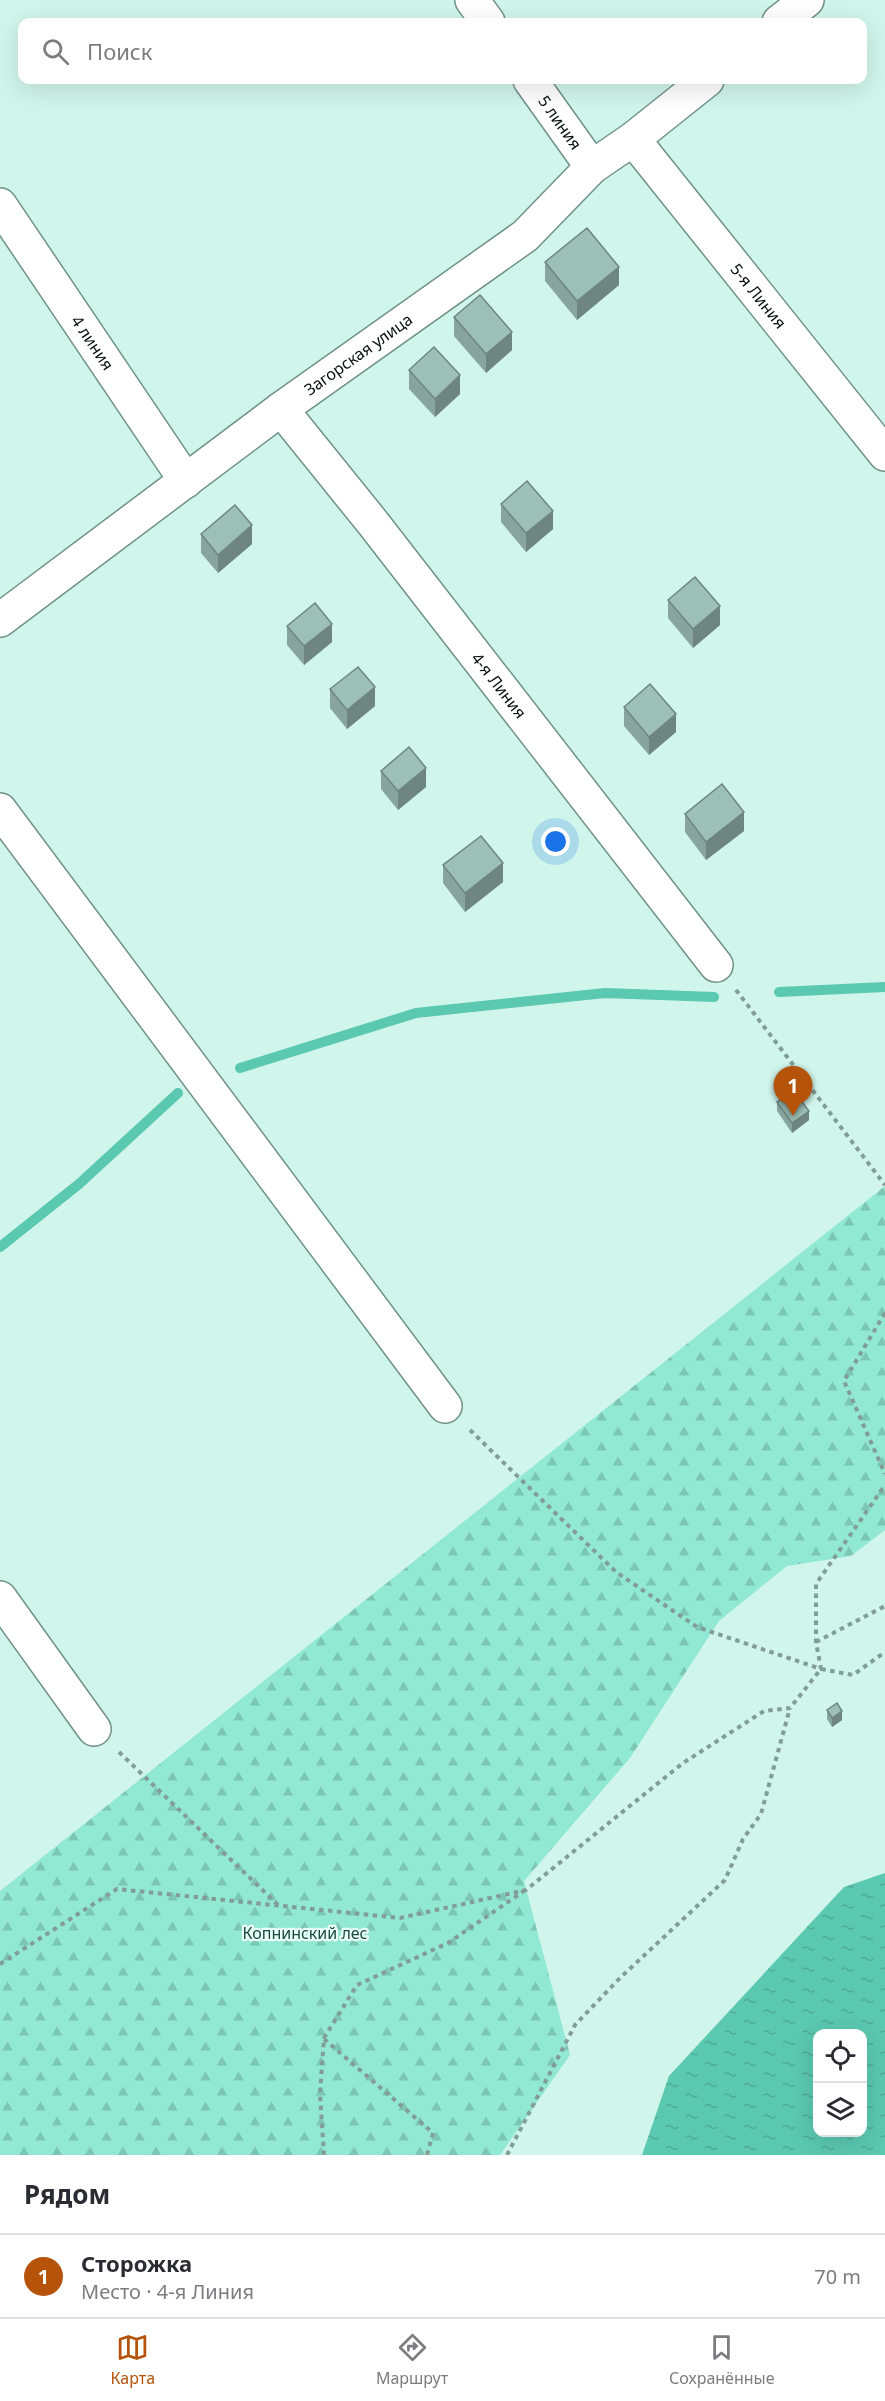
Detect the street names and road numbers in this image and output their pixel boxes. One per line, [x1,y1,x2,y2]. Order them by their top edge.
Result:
street label: 5 линия [533,91,587,154]
street label: 5-я Линия [726,259,791,333]
street label: Загорская улица [300,308,417,400]
street label: 4 линия [66,311,119,374]
street label: 4-я Линия [466,648,532,723]

